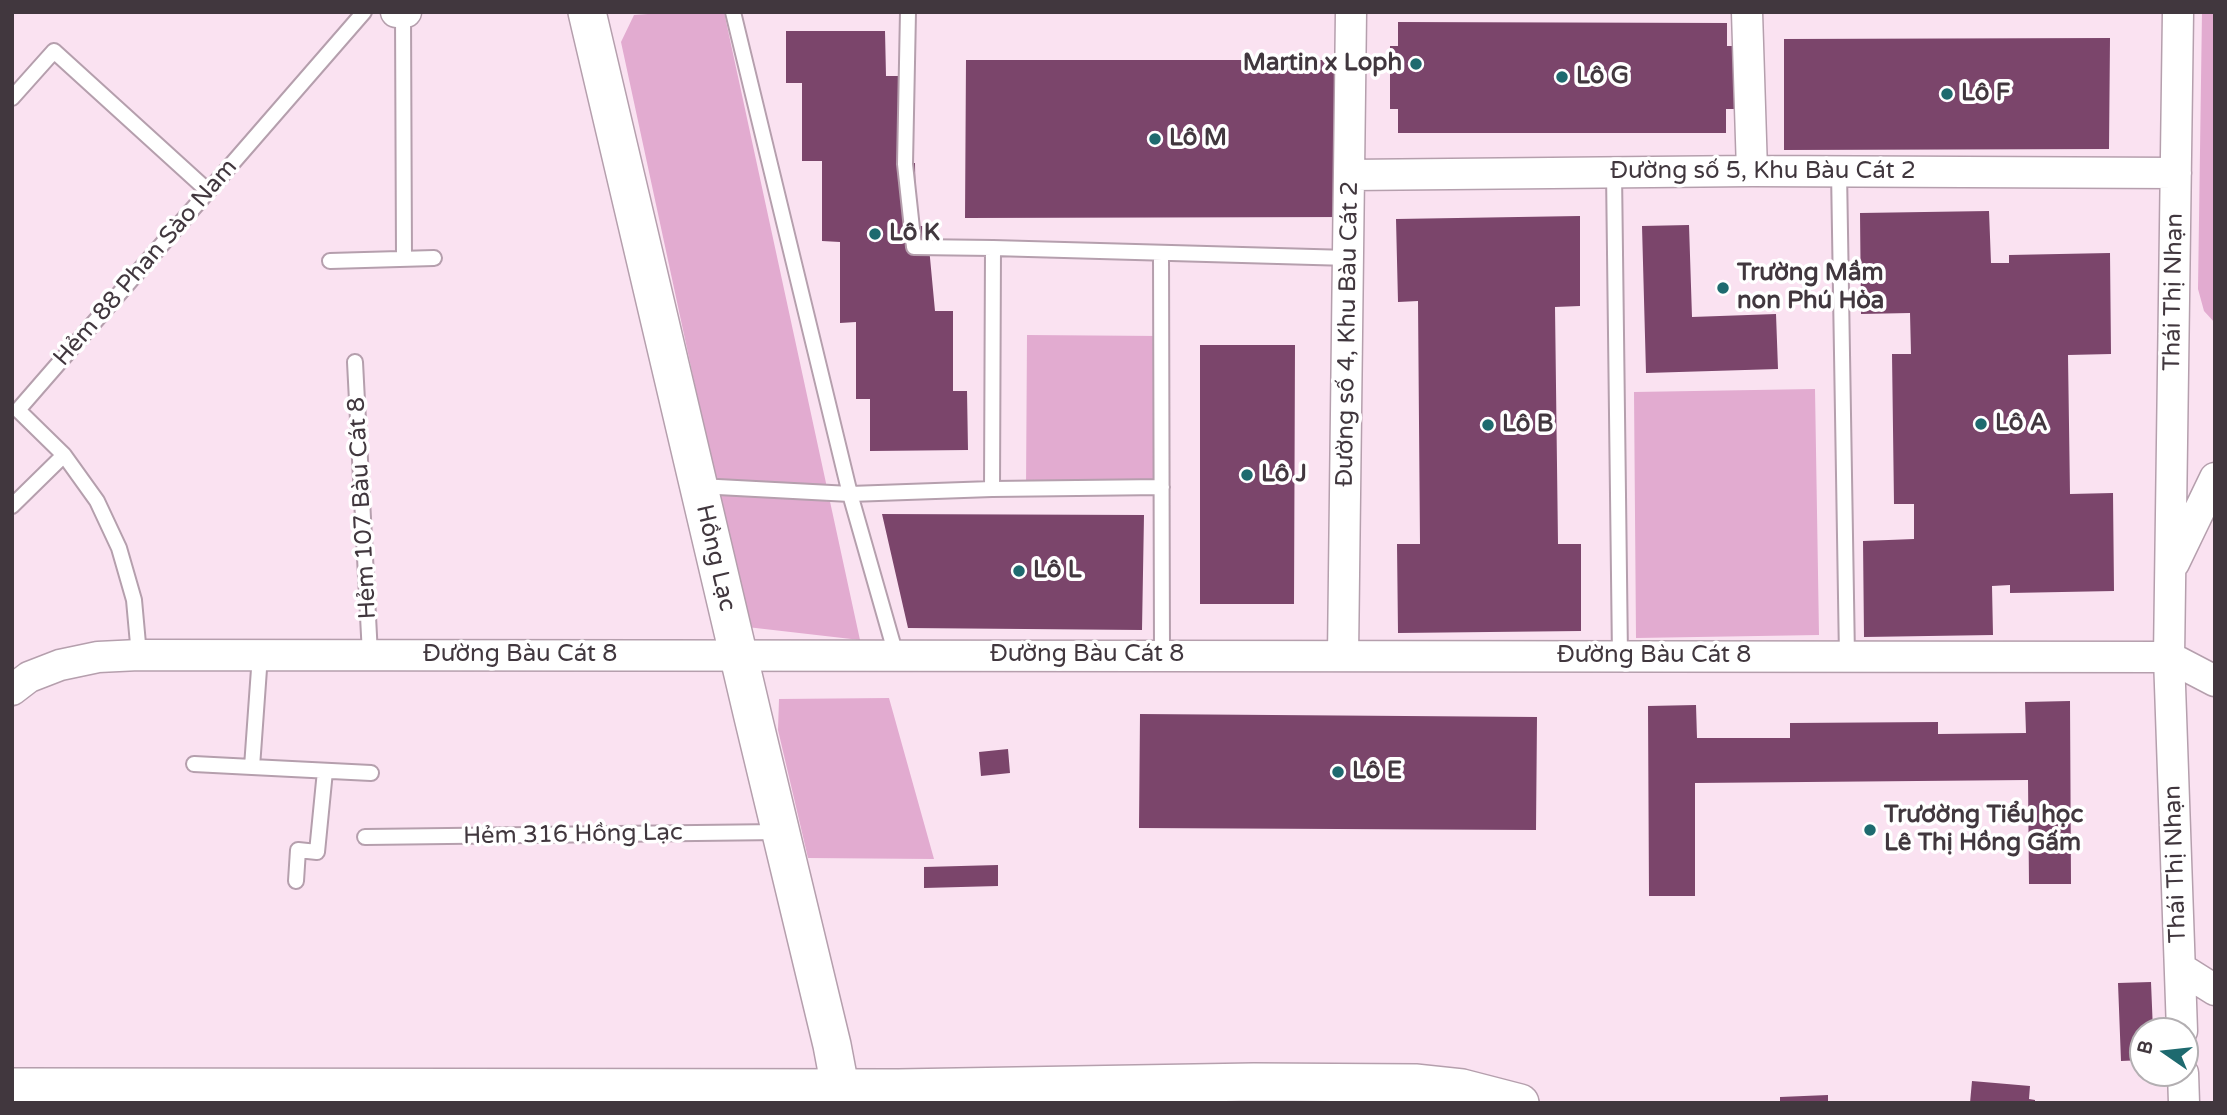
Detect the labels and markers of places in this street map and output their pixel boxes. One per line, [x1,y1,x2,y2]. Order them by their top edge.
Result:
place label: Martin x Loph [1243,50,1402,78]
marker: Martin x Loph [1408,56,1424,72]
place label: Lô G [1576,63,1629,91]
marker: Lô G [1554,69,1570,85]
place label: Lô F [1961,80,2010,108]
marker: Lô F [1939,86,1955,102]
place label: Lô M [1169,125,1227,153]
marker: Lô M [1147,131,1163,147]
place label: Lô K [889,220,940,248]
marker: Lô K [867,226,883,242]
place label: Trường Mầm non Phú Hòa [1737,260,1884,316]
marker: Trường Mầm non Phú Hòa [1715,280,1731,296]
place label: Lô A [1995,410,2048,438]
place label: Lô B [1502,411,1553,439]
marker: Lô A [1973,416,1989,432]
marker: Lô B [1480,417,1496,433]
place label: Lô J [1261,461,1307,489]
marker: Lô J [1239,467,1255,483]
place label: Lô L [1033,557,1081,585]
marker: Lô L [1011,563,1027,579]
place label: Lô E [1352,758,1402,786]
marker: Lô E [1330,764,1346,780]
place label: Trươờng Tiểu học Lê Thị Hồng Gấm [1884,802,2083,858]
marker: Trươờng Tiểu học Lê Thị Hồng Gấm [1862,822,1878,838]

